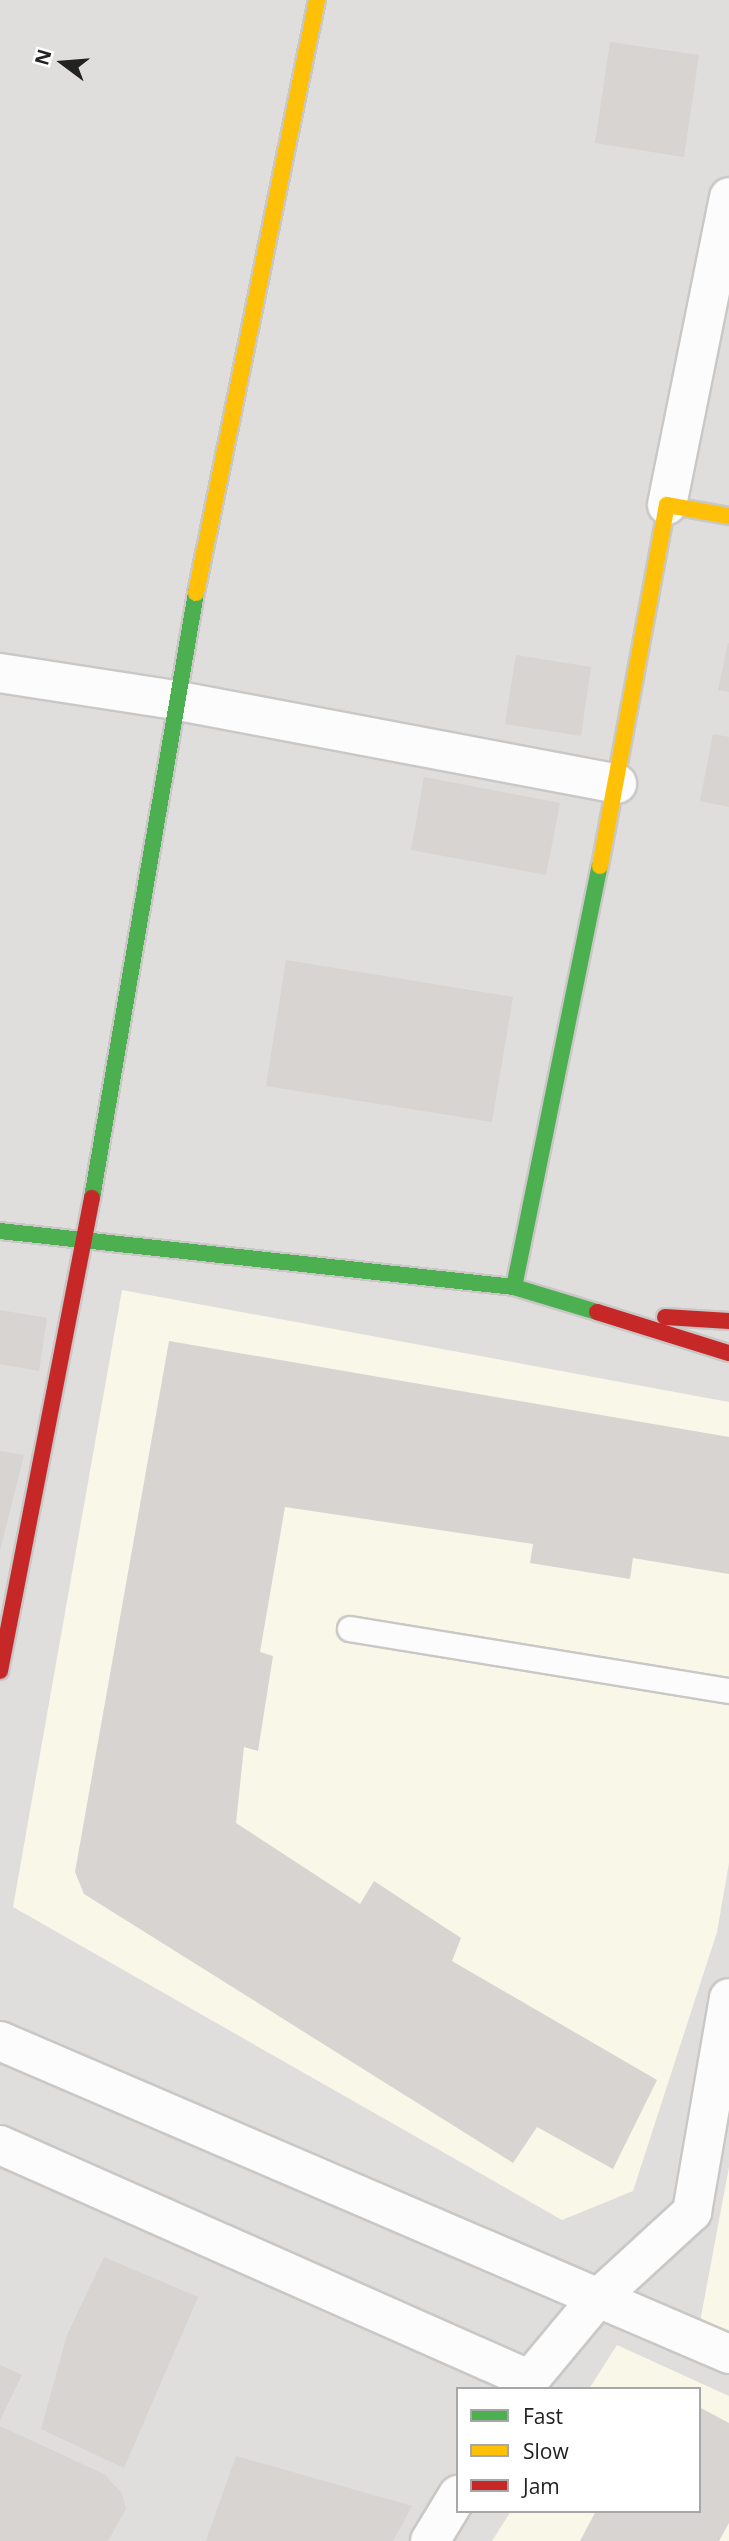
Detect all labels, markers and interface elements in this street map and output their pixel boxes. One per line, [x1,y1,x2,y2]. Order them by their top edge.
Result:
north arrow [28,28,98,98]
text: N [28,46,57,68]
legend [456,2387,701,2513]
text: Fast [523,2402,563,2430]
text: Slow [523,2437,569,2465]
text: Jam [523,2472,560,2500]

